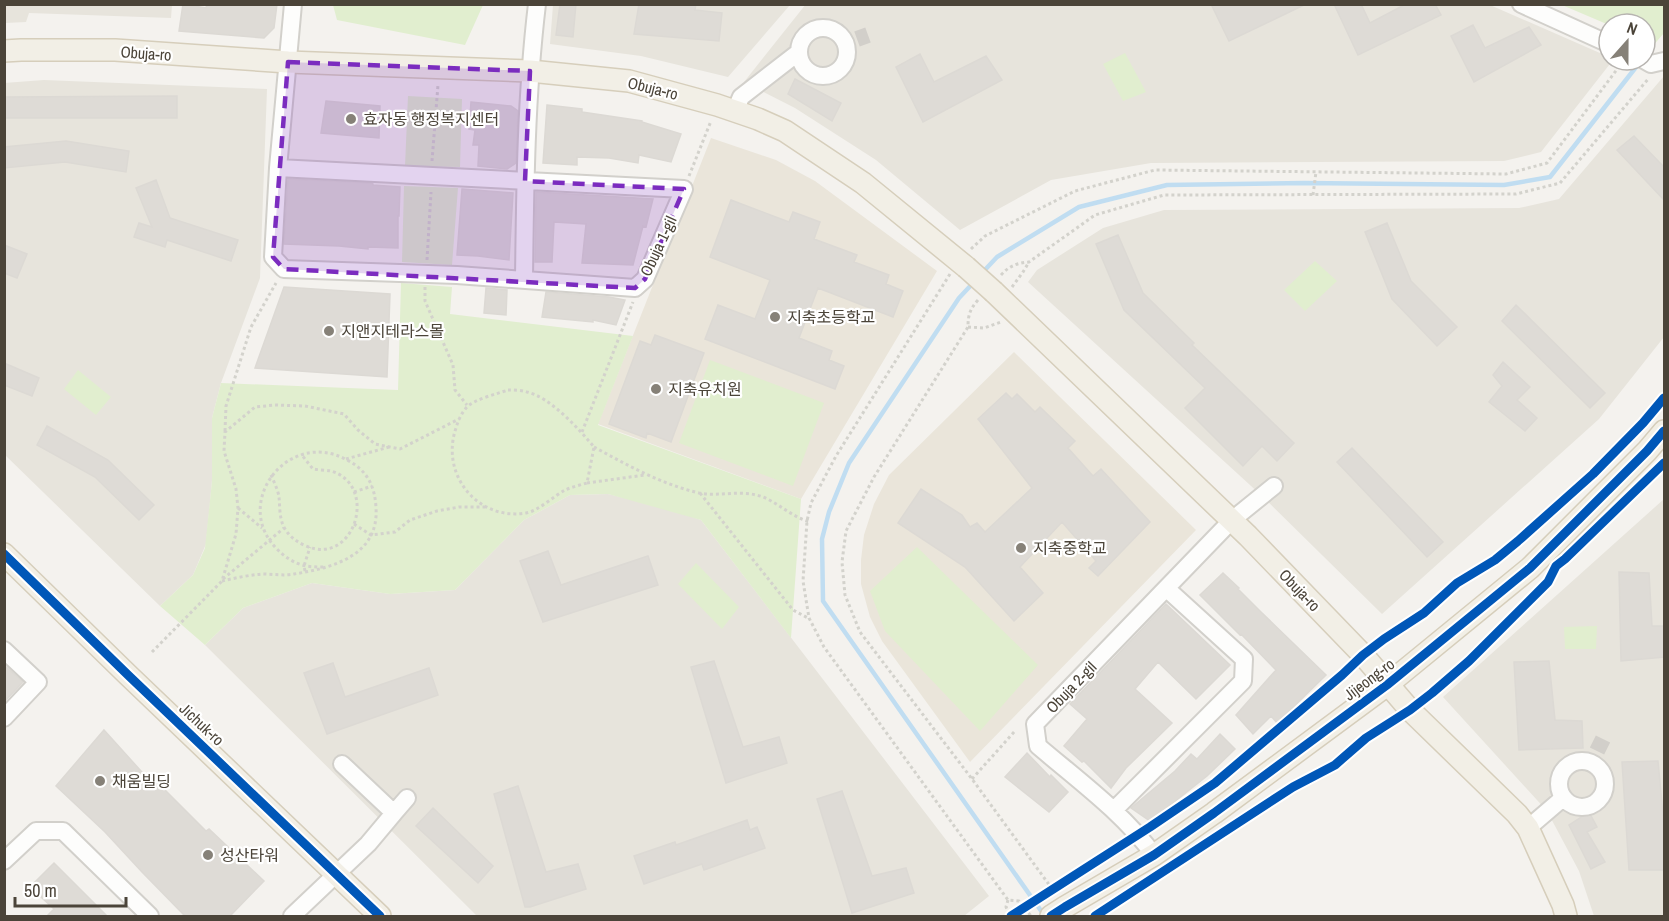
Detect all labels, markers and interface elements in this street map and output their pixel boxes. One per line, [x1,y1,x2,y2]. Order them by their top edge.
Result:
north arrow [1597,12,1657,72]
text: N [1624,16,1641,40]
street label: Obuja-ro [120,40,172,66]
street label: Obuja-ro [626,71,680,105]
place label: 효자동 행정복지센터 [363,108,499,130]
marker: 효자동 행정복지센터 [344,112,358,126]
street label: Obuja 1-gil [634,212,682,280]
place label: 지축초등학교 [787,306,875,328]
marker: 지축초등학교 [768,310,782,324]
place label: 지앤지테라스몰 [341,320,444,342]
marker: 지앤지테라스몰 [322,324,336,338]
place label: 지축유치원 [668,378,742,400]
marker: 지축유치원 [649,382,663,396]
place label: 지축중학교 [1033,537,1107,559]
marker: 지축중학교 [1014,541,1028,555]
street label: Obuja-ro [1274,564,1326,616]
street label: Jijeong-ro [1339,653,1399,705]
street label: Obuja 2-gil [1041,656,1101,718]
street label: Jichuk-ro [175,698,229,750]
place label: 채움빌딩 [112,770,171,792]
marker: 채움빌딩 [93,774,107,788]
place label: 성산타워 [220,844,279,866]
marker: 성산타워 [201,848,215,862]
scale bar [15,870,126,908]
text: 50 m [24,878,57,903]

